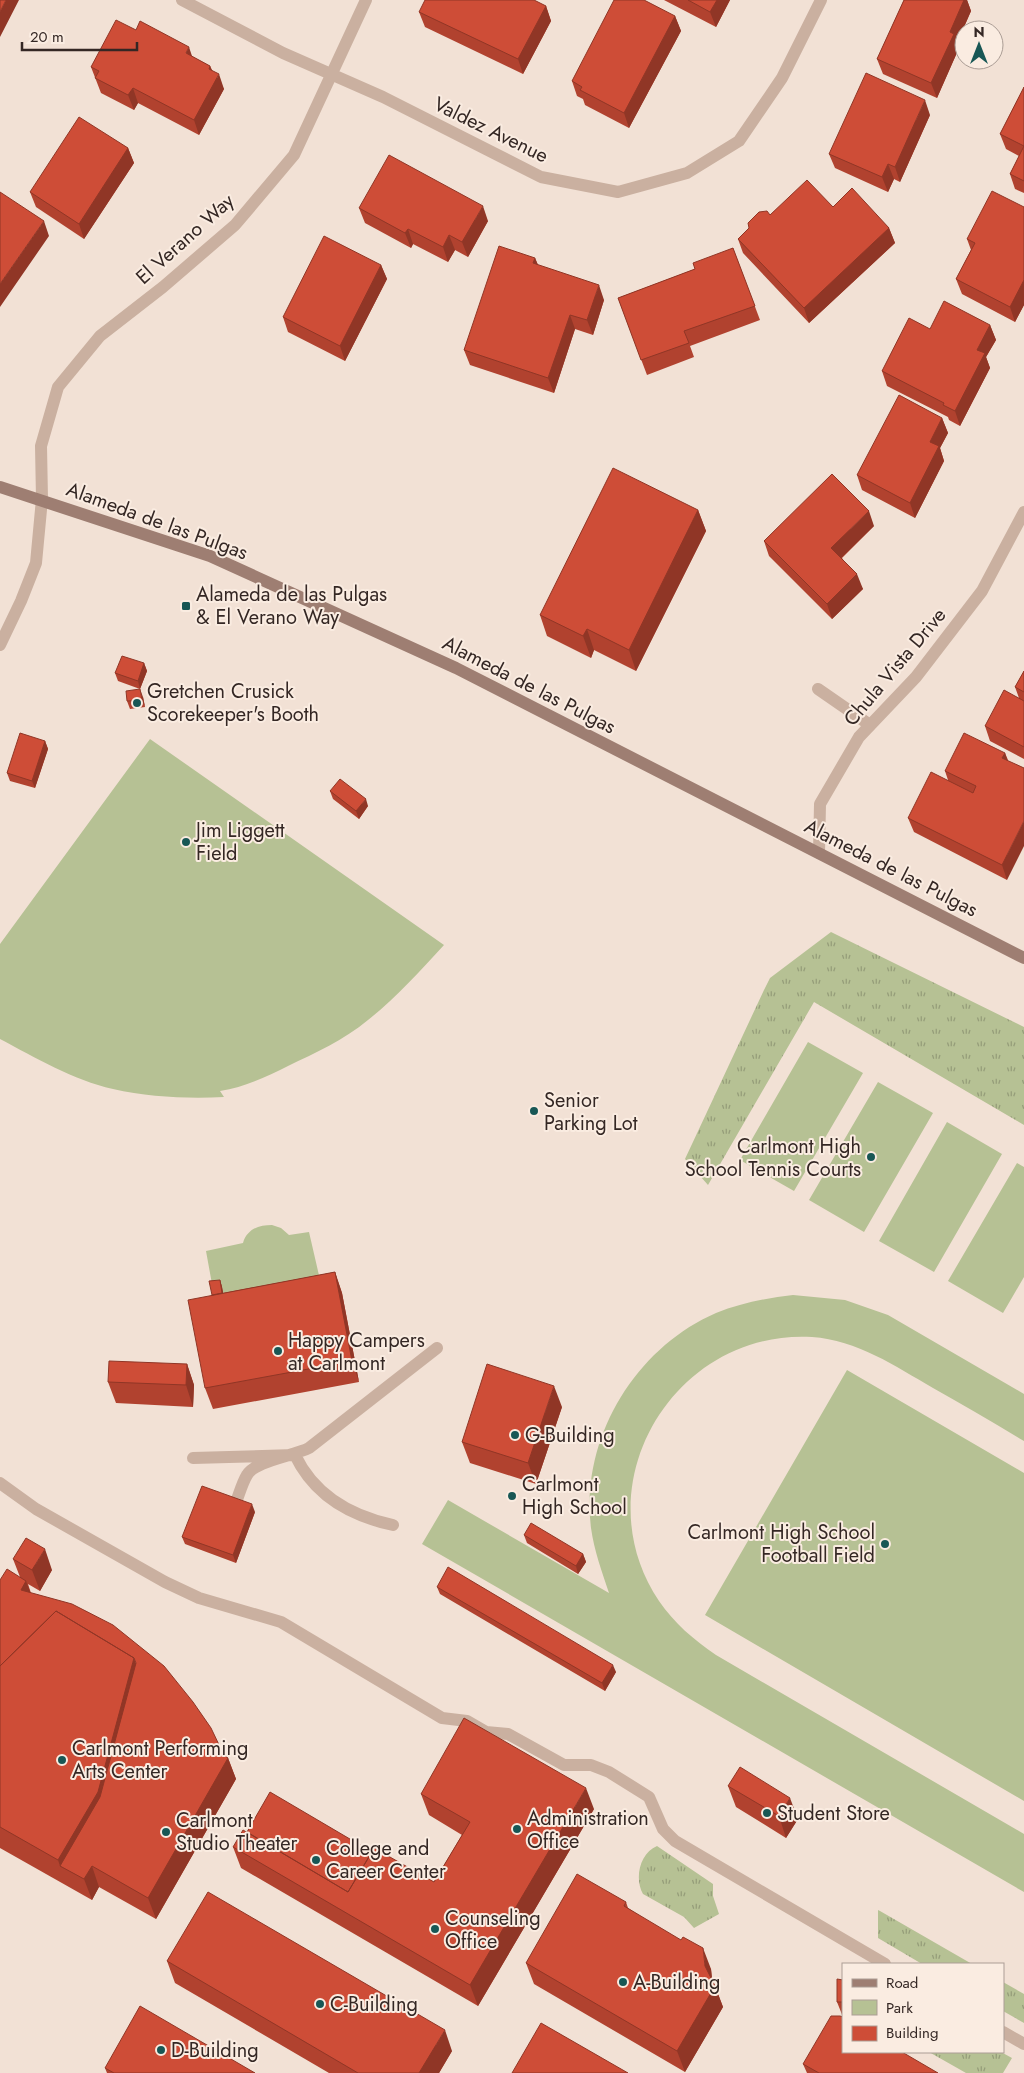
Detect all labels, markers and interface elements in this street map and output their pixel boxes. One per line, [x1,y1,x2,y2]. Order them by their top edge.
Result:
scale bar [22,20,138,52]
north arrow [954,20,1004,70]
text: N [973,22,985,42]
text: 20 m [30,26,64,48]
street label: Valdez Avenue [429,90,553,170]
street label: El Verano Way [129,187,241,291]
street label: Alameda de las Pulgas [62,475,252,567]
place label: Alameda de las Pulgas & El Verano Way [196,580,387,632]
marker: Alameda de las Pulgas & El Verano Way [180,600,192,612]
street label: Chula Vista Drive [837,602,953,732]
street label: Alameda de las Pulgas [437,629,621,741]
place label: Gretchen Crusick Scorekeeper's Booth [147,677,319,729]
marker: Gretchen Crusick Scorekeeper's Booth [131,697,143,709]
street label: Alameda de las Pulgas [799,812,983,924]
place label: Jim Liggett Field [193,816,285,868]
marker: Jim Liggett Field [180,836,192,848]
place label: Senior Parking Lot [544,1086,638,1138]
marker: Senior Parking Lot [528,1105,540,1117]
place label: Carlmont High School Tennis Courts [685,1132,861,1184]
marker: Carlmont High School Tennis Courts [865,1151,877,1163]
place label: Happy Campers at Carlmont [288,1326,425,1378]
marker: Happy Campers at Carlmont [272,1345,284,1357]
place label: G-Building [525,1421,615,1450]
marker: G-Building [509,1429,521,1441]
place label: Carlmont High School [522,1470,627,1522]
marker: Carlmont High School [506,1490,518,1502]
place label: Carlmont High School Football Field [688,1518,875,1570]
marker: Carlmont High School Football Field [879,1538,891,1550]
place label: Carlmont Performing Arts Center [72,1734,248,1786]
marker: Carlmont Performing Arts Center [56,1754,68,1766]
place label: Student Store [777,1799,890,1828]
place label: Administration Office [527,1804,649,1856]
place label: Carlmont Studio Theater [176,1806,298,1858]
marker: Student Store [761,1807,773,1819]
marker: Administration Office [511,1823,523,1835]
marker: Carlmont Studio Theater [160,1826,172,1838]
place label: College and Career Center [326,1834,446,1886]
marker: College and Career Center [310,1854,322,1866]
place label: Counseling Office [445,1904,541,1956]
marker: Counseling Office [429,1923,441,1935]
legend [842,1963,1004,2053]
place label: A-Building [633,1968,720,1997]
text: Road [886,1972,918,1994]
marker: A-Building [617,1976,629,1988]
place label: C-Building [330,1990,418,2019]
text: Park [886,1997,913,2019]
marker: C-Building [314,1998,326,2010]
text: Building [886,2022,938,2044]
place label: D-Building [171,2036,259,2065]
marker: D-Building [155,2044,167,2056]

